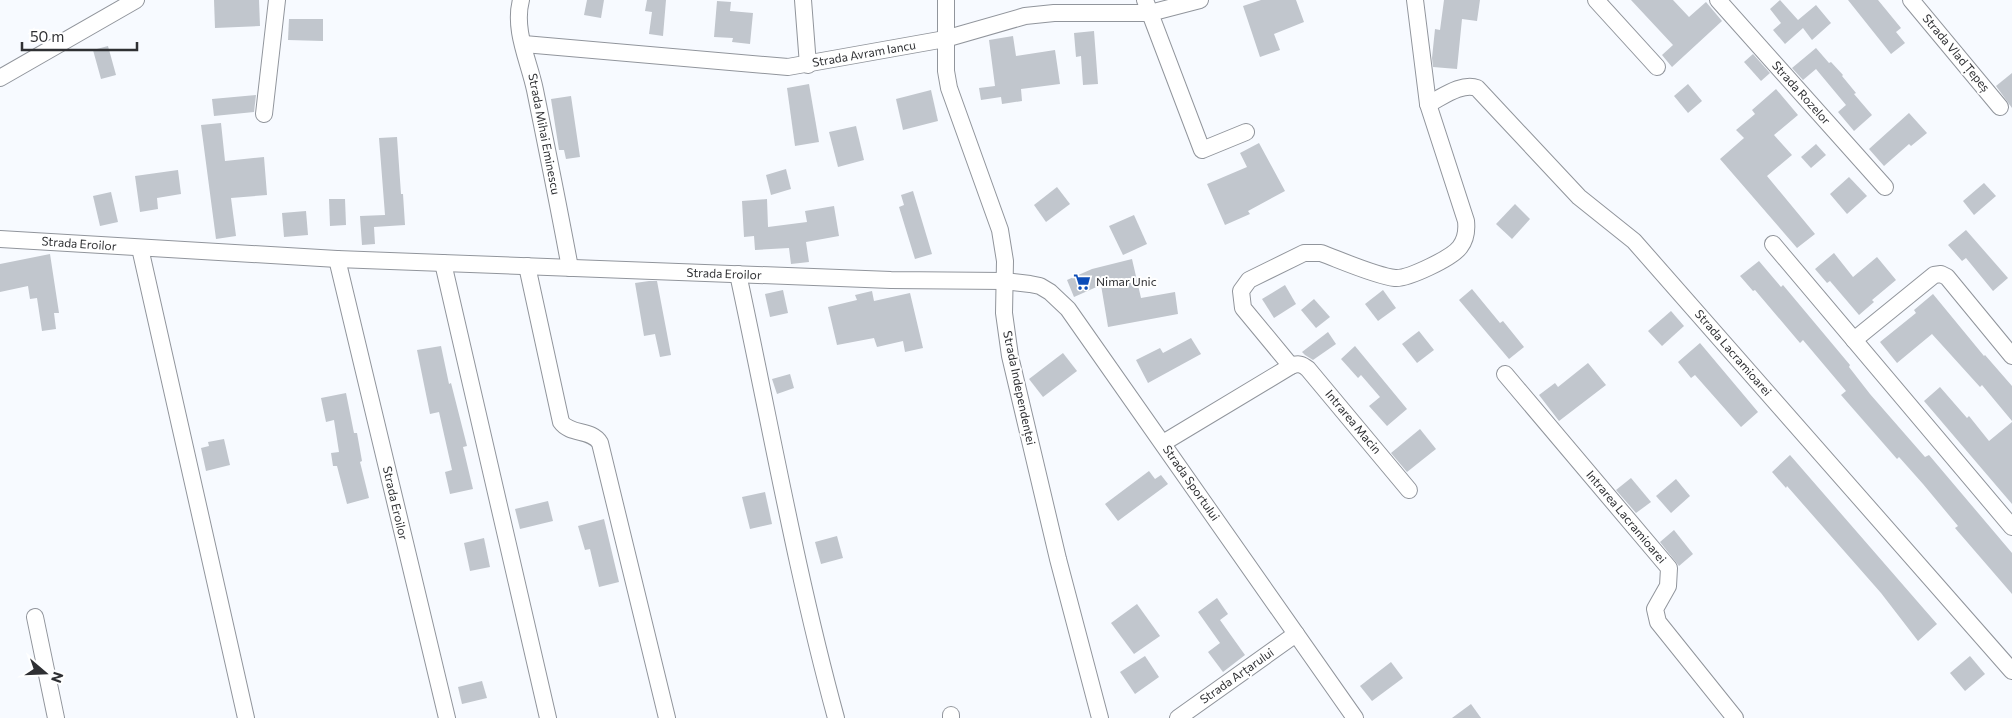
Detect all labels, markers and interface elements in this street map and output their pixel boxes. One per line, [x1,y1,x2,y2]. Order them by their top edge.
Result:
street label: Strada Vlad Țepeș [1919,11,1993,95]
scale bar [22,20,138,52]
text: 50 m [30,27,64,45]
street label: Strada Avram Iancu [811,37,917,69]
street label: Strada Rozelor [1770,58,1834,127]
street label: Strada Mihai Eminescu [526,72,564,196]
street label: Strada Eroilor [41,233,117,253]
street label: Strada Eroilor [686,265,762,281]
supermarket icon: Nimar Unic [1072,272,1092,292]
place label: Nimar Unic [1096,274,1157,288]
street label: Strada Lacramioarei [1693,306,1775,398]
street label: Strada Independenței [1000,329,1039,446]
street label: Intrarea Macin [1323,387,1385,456]
street label: Strada Sportului [1161,442,1223,523]
street label: Strada Eroilor [381,465,411,541]
street label: Intrarea Lacramioarei [1584,467,1670,566]
street label: Strada Arțarului [1197,645,1277,707]
north arrow [20,648,70,698]
text: N [48,670,68,685]

